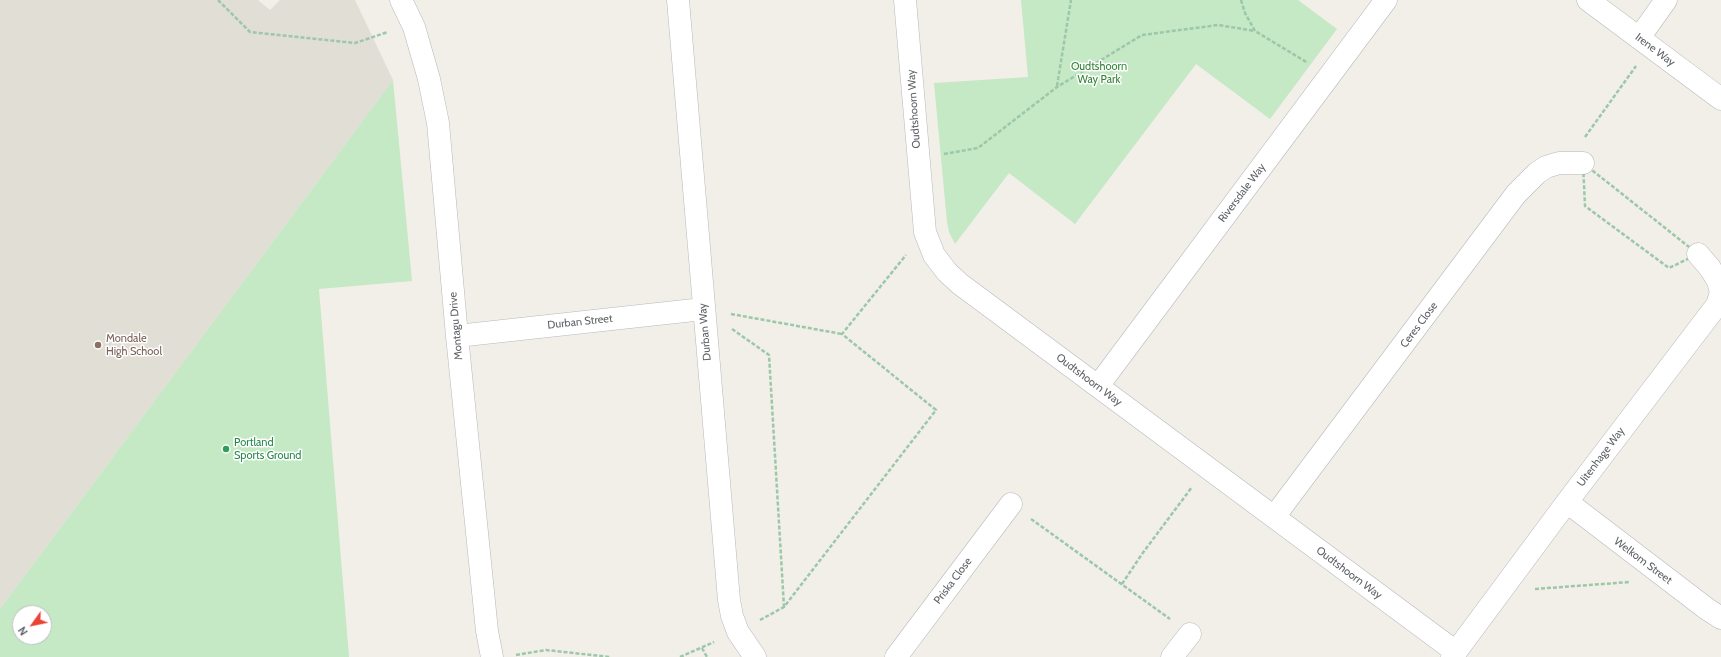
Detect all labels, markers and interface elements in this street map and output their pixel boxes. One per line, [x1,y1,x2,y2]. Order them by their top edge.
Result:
street label: Irene Way [1632,31,1678,69]
park label: Oudtshoorn Way Park [1071,60,1127,86]
street label: Oudtshoorn Way [905,69,923,149]
street label: Riversdale Way [1216,161,1268,225]
street label: Montagu Drive [446,291,466,361]
street label: Ceres Close [1398,300,1440,350]
street label: Durban Way [696,303,714,361]
street label: Durban Street [547,312,613,332]
place label: Mondale High School [106,332,162,358]
marker: Mondale High School [93,340,103,350]
street label: Oudtshoorn Way [1053,351,1125,409]
street label: Uitenhage Way [1574,425,1628,489]
place label: Portland Sports Ground [234,436,301,462]
marker: Portland Sports Ground [221,444,231,454]
street label: Welkom Street [1611,535,1675,587]
street label: Oudtshoorn Way [1313,544,1385,602]
street label: Priska Close [931,555,975,607]
north arrow [12,605,52,645]
text: N [15,624,31,638]

